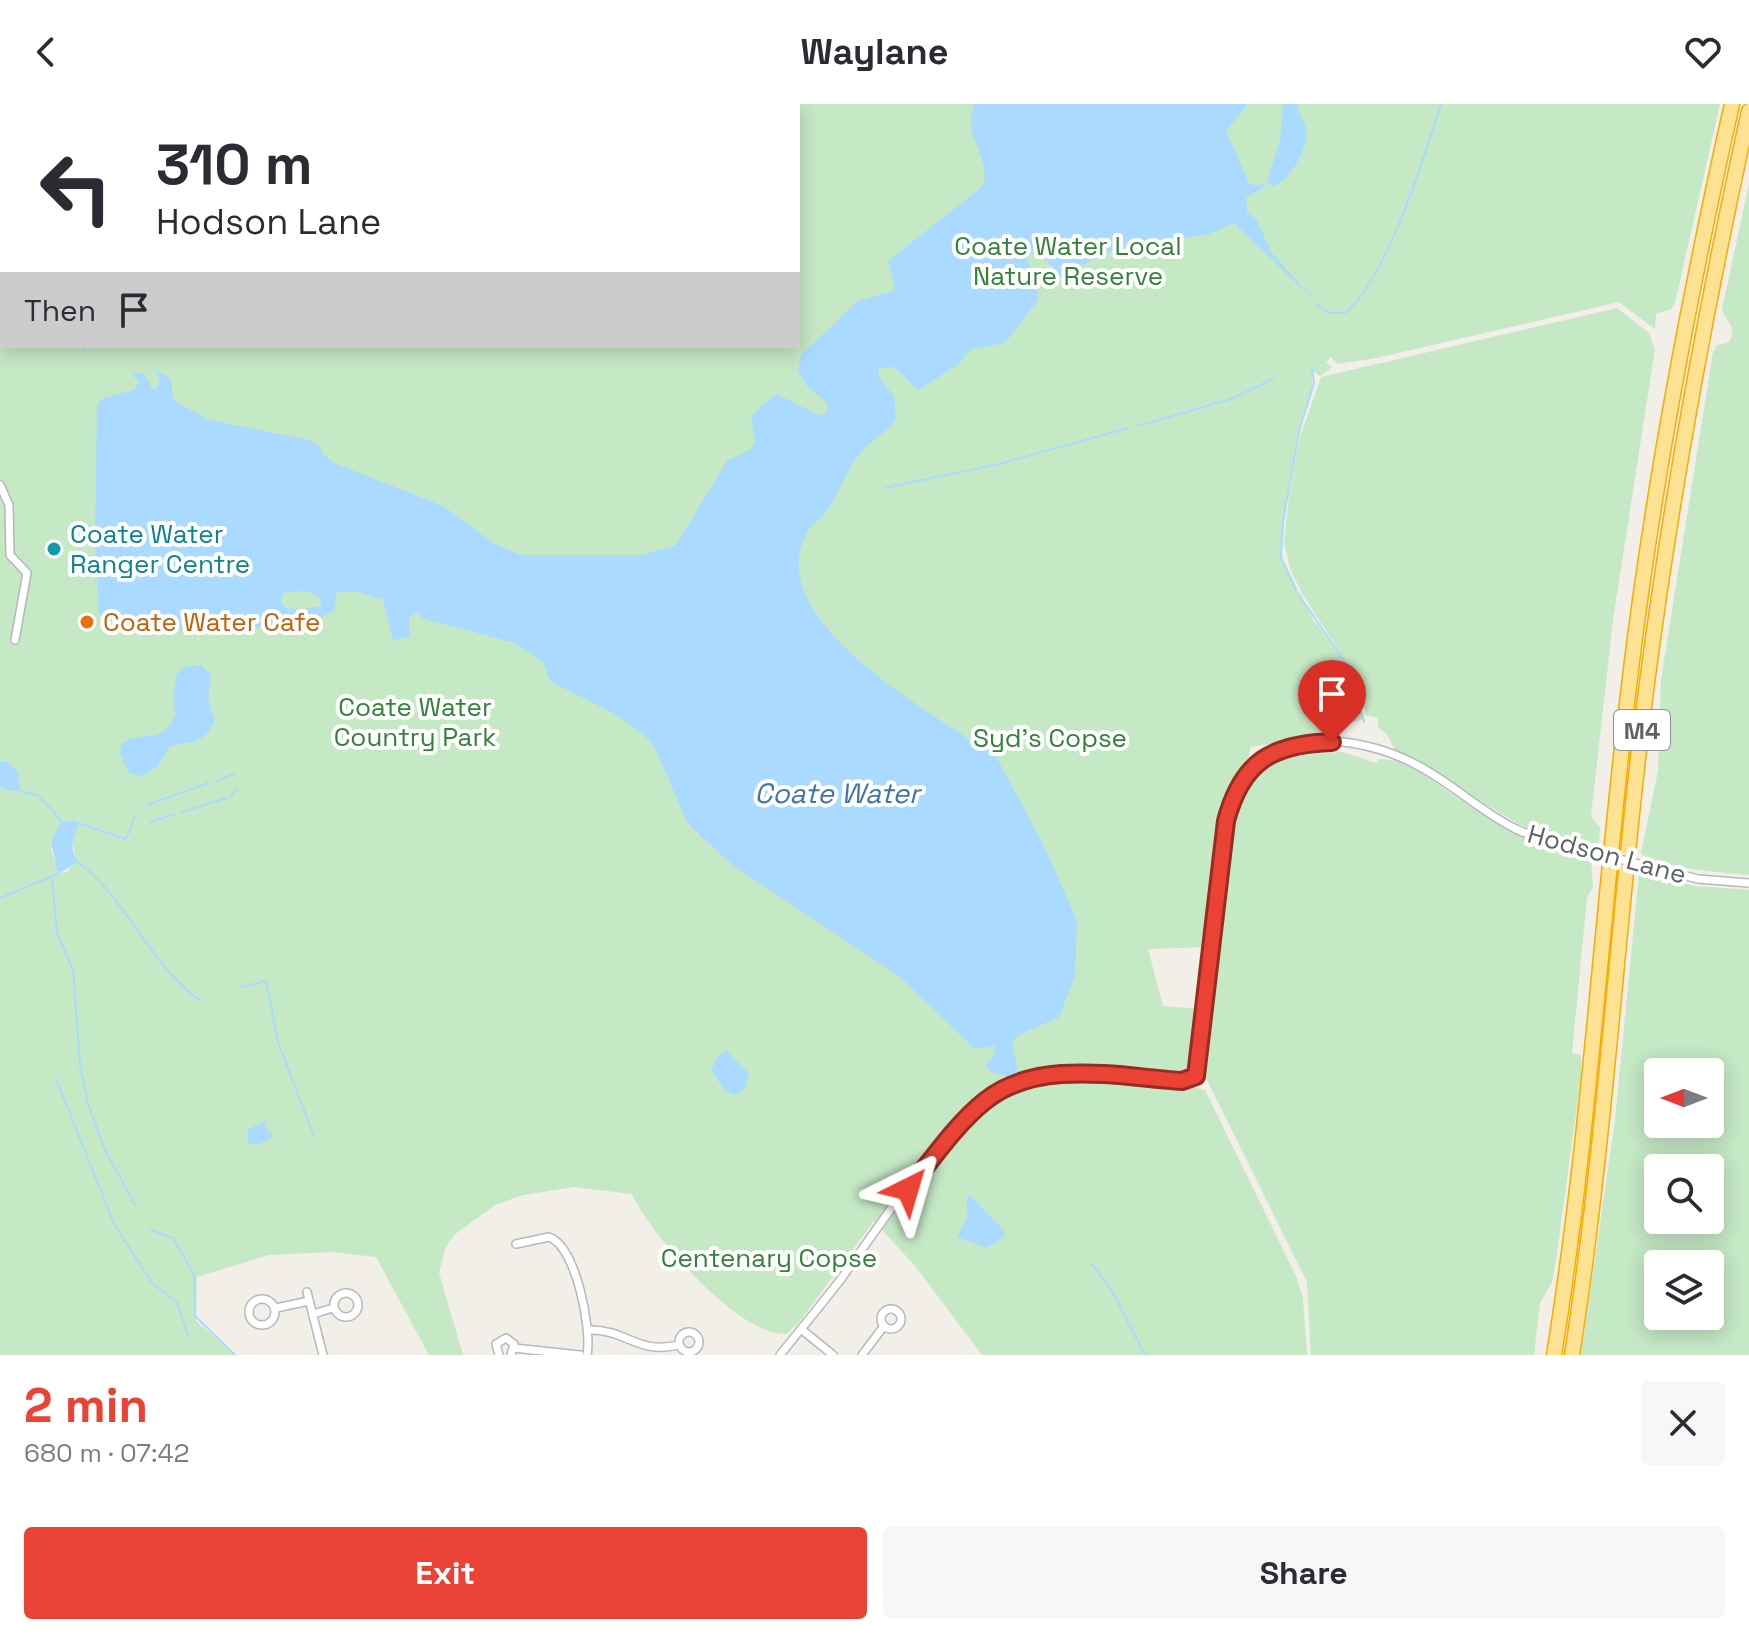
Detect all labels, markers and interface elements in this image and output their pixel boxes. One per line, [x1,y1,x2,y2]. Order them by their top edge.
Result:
text: Waylane [801,29,948,75]
icon: back [24,30,68,74]
icon: heart [1681,30,1725,74]
text: 310 m [156,129,313,200]
icon: left [24,136,128,240]
text: Hodson Lane [156,199,381,245]
park label: Coate Water Local Nature Reserve [954,229,1182,293]
icon: arrive [112,288,156,332]
text: Then [24,291,96,330]
place label: Coate Water Ranger Centre [70,517,250,581]
marker: Coate Water Ranger Centre [45,540,63,558]
place label: Coate Water Cafe [103,605,320,639]
marker: Coate Water Cafe [78,613,96,631]
pin [1298,660,1366,742]
icon: arrive [1310,672,1354,716]
park label: Coate Water Country Park [334,690,496,754]
road number: M4 [1614,710,1670,750]
park label: Syd's Copse [973,721,1127,755]
water label: Coate Water [754,775,923,811]
street label: Hodson Lane [1524,817,1690,891]
north arrow [1644,1058,1724,1138]
map controls [1644,1058,1724,1330]
position arrow [866,1147,950,1231]
button: search [1644,1154,1724,1234]
park label: Centenary Copse [661,1241,877,1275]
button: layers [1644,1250,1724,1330]
text: 2 min [24,1375,148,1436]
button: close [1641,1381,1725,1465]
text: 680 m · 07:42 [24,1436,189,1470]
button: Exit [24,1527,867,1619]
button: Share [883,1527,1725,1619]

